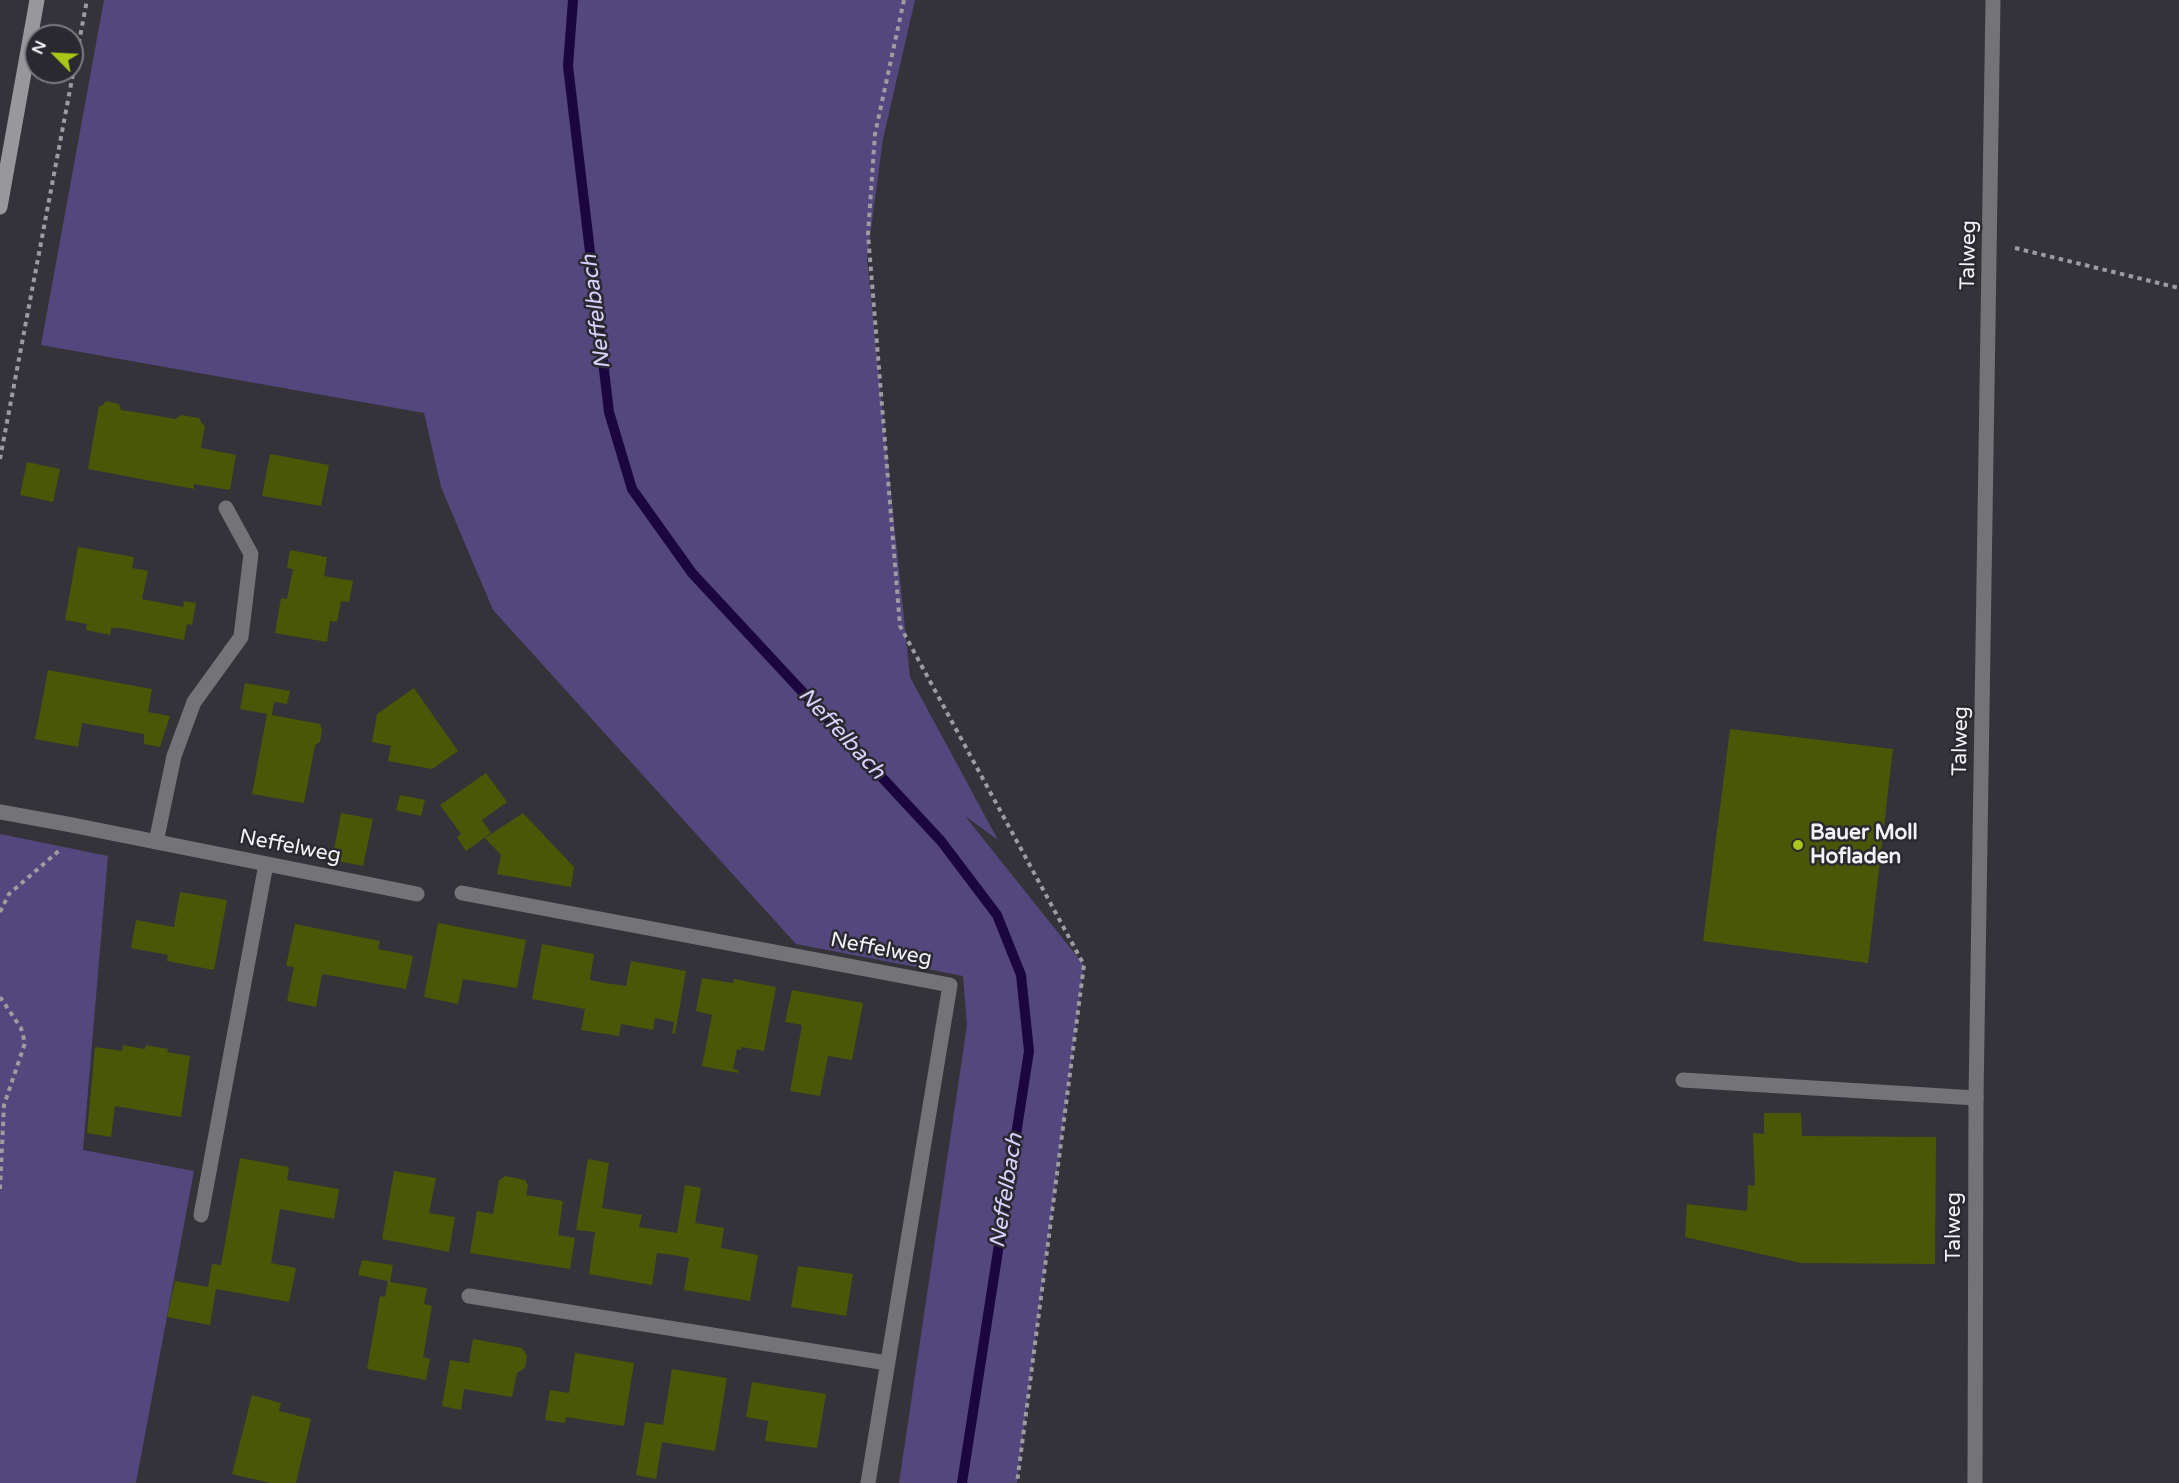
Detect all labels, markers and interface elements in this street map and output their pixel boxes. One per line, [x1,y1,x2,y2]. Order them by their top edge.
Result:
north arrow [24,24,84,84]
text: N [28,38,51,57]
street label: Talweg [1956,220,1982,290]
water label: Neffelbach [577,253,617,371]
water label: Neffelbach [792,683,890,785]
street label: Talweg [1948,706,1974,776]
place label: Bauer Moll Hofladen [1810,820,1918,870]
street label: Neffelweg [237,825,343,869]
marker: Bauer Moll Hofladen [1791,838,1805,852]
street label: Neffelweg [828,928,934,972]
water label: Neffelbach [985,1132,1029,1250]
street label: Talweg [1941,1192,1967,1262]

